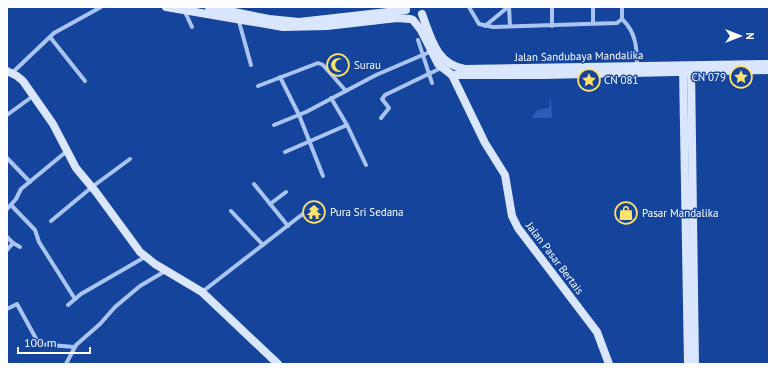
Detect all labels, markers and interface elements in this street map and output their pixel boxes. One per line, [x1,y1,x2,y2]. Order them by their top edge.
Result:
north arrow [720,16,760,56]
text: N [743,32,757,40]
street label: Jalan Sandubaya Mandalika [513,48,644,64]
mosque icon: Surau [325,52,351,78]
place label: Surau [354,58,381,72]
place icon: CN 079 [728,64,754,90]
place icon: CN 081 [576,67,602,93]
place label: CN 079 [691,70,726,84]
place label: CN 081 [604,73,639,87]
temple icon: Pura Sri Sedana [301,199,327,225]
shop icon: Pasar Mandalika [613,200,639,226]
place label: Pura Sri Sedana [330,205,404,219]
place label: Pasar Mandalika [642,206,718,220]
street label: Jalan Pasar Bertais [523,218,587,297]
scale bar [18,329,90,355]
text: 100 m [24,335,57,350]

